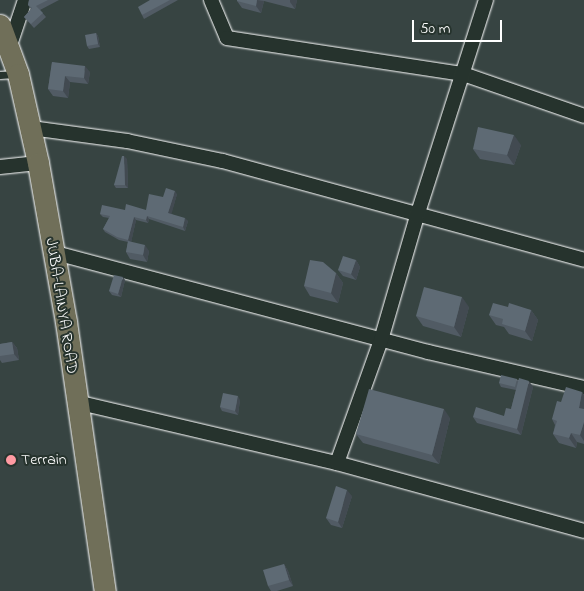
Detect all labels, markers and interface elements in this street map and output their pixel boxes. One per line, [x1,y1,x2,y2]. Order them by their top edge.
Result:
scale bar [414,10,504,42]
text: 50 m [420,18,450,40]
street label: JUBA-LAINYA ROAD [41,237,81,375]
place label: Terrain [21,450,67,470]
marker: Terrain [5,454,17,466]

